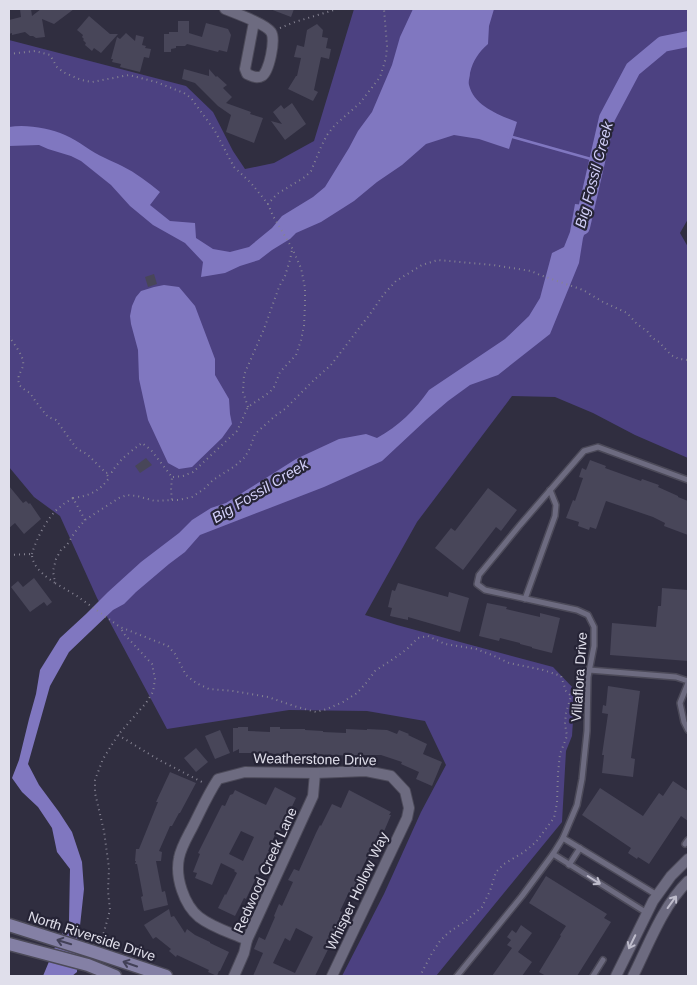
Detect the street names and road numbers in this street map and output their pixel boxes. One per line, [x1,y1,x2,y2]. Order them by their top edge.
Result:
street label: Villaflora Drive [568,631,590,722]
street label: Weatherstone Drive [253,750,377,768]
street label: Redwood Creek Lane [230,805,300,935]
street label: Whisper Hollow Way [323,829,391,953]
street label: North Riverside Drive [26,908,158,964]

